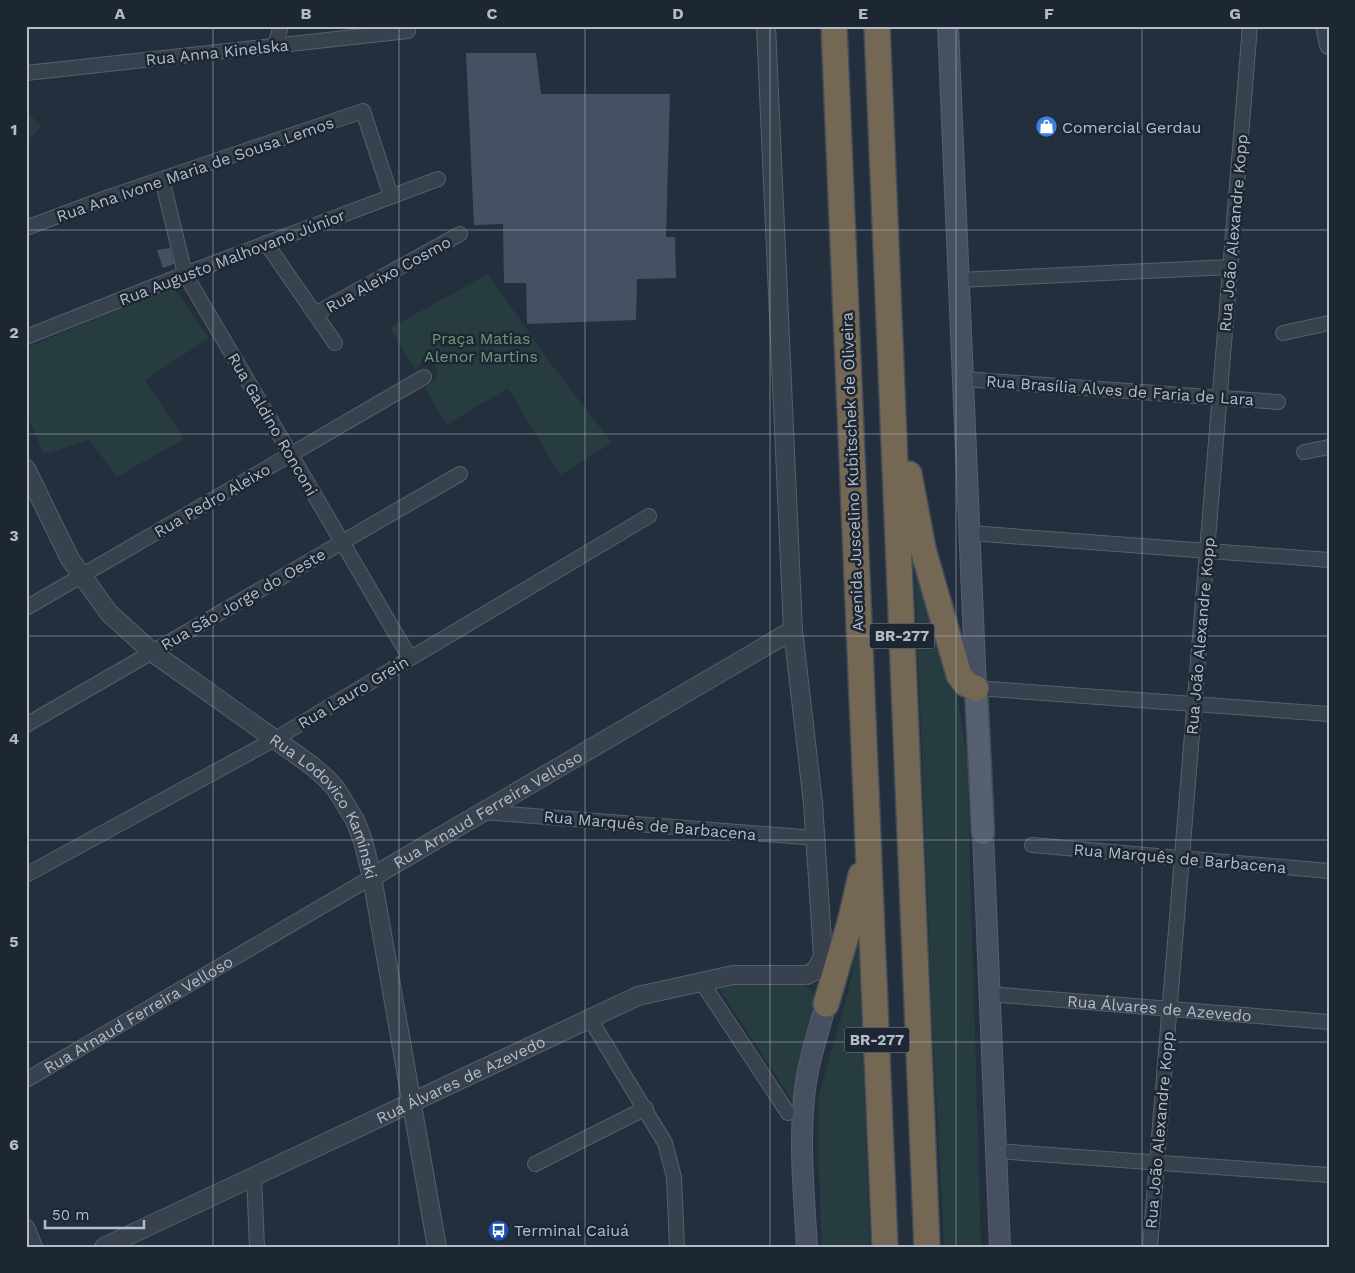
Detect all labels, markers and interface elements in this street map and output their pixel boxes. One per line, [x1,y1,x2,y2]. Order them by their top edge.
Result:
text: A [115,4,126,23]
text: B [301,4,312,23]
text: C [487,4,498,23]
text: D [672,4,684,23]
text: E [858,4,868,23]
text: F [1044,4,1054,23]
text: G [1229,4,1241,23]
street label: Rua Anna Kinelska [145,36,289,69]
street label: Rua Ana Ivone Maria de Sousa Lemos [54,113,336,226]
shop icon: Comercial Gerdau [1034,115,1058,139]
place label: Comercial Gerdau [1062,118,1201,137]
text: 1 [11,120,17,139]
street label: Rua João Alexandre Kopp [1215,133,1252,333]
street label: Rua Augusto Malhovano Júnior [116,205,348,309]
street label: Rua Aleixo Cosmo [322,232,454,317]
street label: Avenida Juscelino Kubitschek de Oliveira [837,312,868,632]
text: 2 [9,323,19,342]
park label: Praça Matias Alenor Martins [424,329,538,366]
street label: Rua Galdino Ronconi [224,349,321,499]
street label: Rua Brasília Alves de Faria de Lara [985,372,1255,409]
street label: Rua Pedro Aleixo [151,460,274,541]
text: 3 [9,526,19,545]
street label: Rua João Alexandre Kopp [1182,536,1219,736]
street label: Rua São Jorge do Oeste [158,544,329,654]
road number: BR-277 [870,624,934,648]
street label: Rua Lauro Grein [295,652,412,733]
text: 4 [9,729,19,748]
street label: Rua Lodovico Kaminski [266,730,381,881]
street label: Rua Arnaud Ferreira Velloso [390,747,586,872]
street label: Rua Marquês de Barbacena [543,807,757,844]
street label: Rua Marquês de Barbacena [1073,840,1287,877]
text: 5 [9,932,19,951]
street label: Rua Arnaud Ferreira Velloso [40,952,236,1078]
street label: Rua Álvares de Azevedo [1066,991,1252,1026]
road number: BR-277 [844,1028,910,1052]
street label: Rua João Alexandre Kopp [1141,1030,1178,1230]
street label: Rua Álvares de Azevedo [373,1032,549,1128]
text: 6 [9,1135,19,1154]
scale bar [45,1198,144,1230]
text: 50 m [52,1206,89,1224]
bus stop icon: Terminal Caiuá [486,1218,510,1242]
place label: Terminal Caiuá [514,1221,629,1240]

